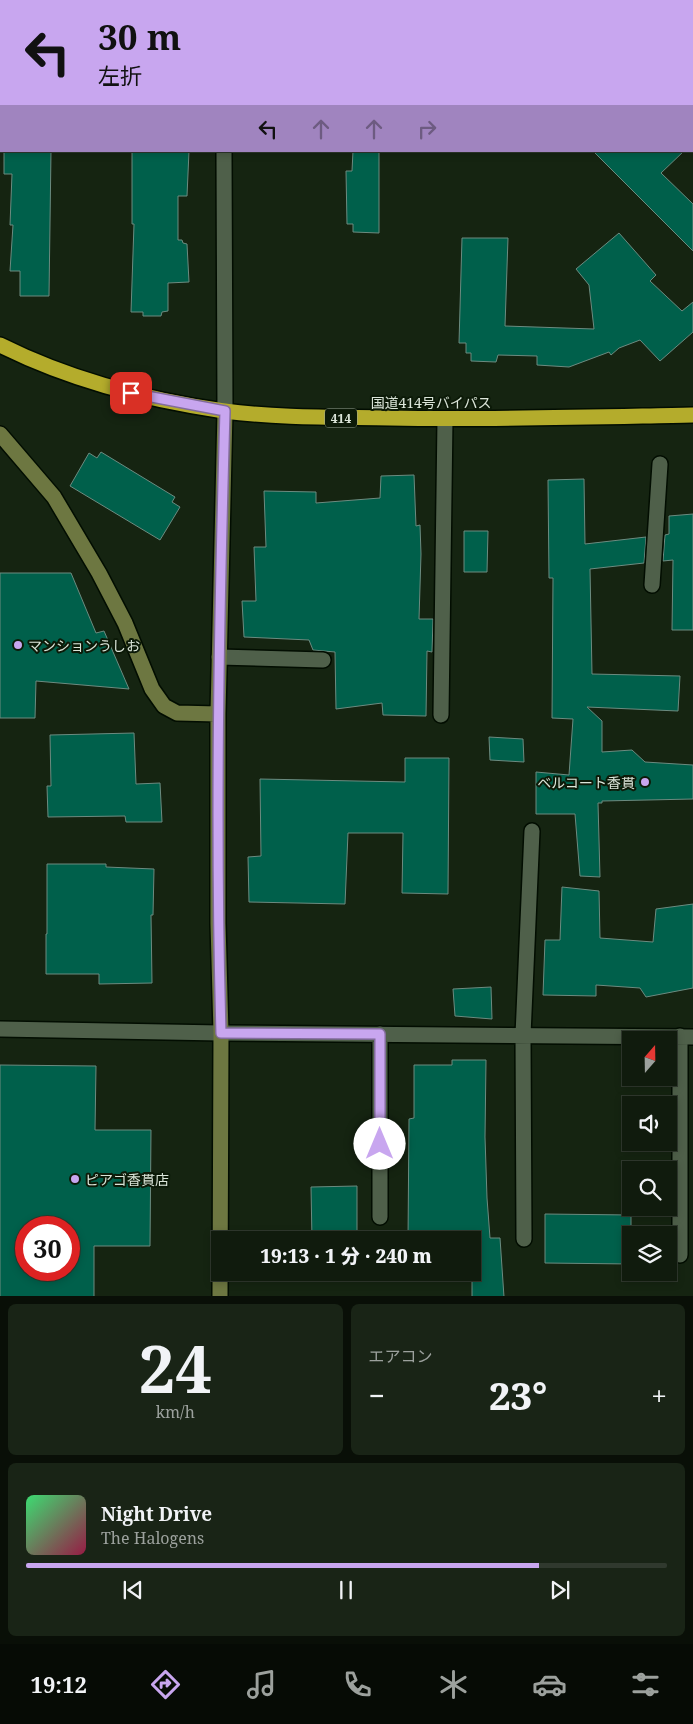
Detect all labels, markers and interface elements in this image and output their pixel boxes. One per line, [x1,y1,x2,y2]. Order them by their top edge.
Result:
text: 30 m [98,13,181,60]
icon: left [15,20,80,85]
text: 左折 [98,60,142,90]
icon: left [254,115,282,143]
icon: ahead [307,115,335,143]
icon: ahead [360,115,388,143]
icon: right [413,115,441,143]
pin [110,372,152,414]
icon: arrive [117,379,145,407]
street label: 国道414号バイパス [370,393,492,412]
road number: 414 [325,408,357,428]
place label: マンションうしお [28,636,140,655]
marker: マンションうしお [12,639,24,651]
place label: ベルコート香貫 [537,773,635,792]
marker: ベルコート香貫 [639,776,651,788]
north arrow [622,1031,678,1086]
map controls [622,1031,677,1281]
button: sound [622,1096,677,1151]
position arrow [353,1117,405,1169]
button: search [622,1161,677,1216]
place label: ピアゴ香貫店 [85,1170,169,1189]
marker: ピアゴ香貫店 [69,1173,81,1185]
speed limit sign: 30 [15,1216,80,1281]
button: layers [622,1226,677,1281]
text: 19:13 · 1 分 · 240 m [260,1243,432,1269]
text: 24 [139,1324,212,1412]
text: エアコン [369,1345,433,1367]
text: 23° [489,1369,547,1421]
text: − [369,1376,385,1414]
text: + [651,1376,667,1414]
text: km/h [156,1401,195,1423]
text: Night Drive [101,1501,212,1527]
text: The Halogens [101,1527,204,1549]
icon: previous [119,1576,147,1604]
icon: pause [332,1576,360,1604]
icon: next [546,1576,574,1604]
icon: directions [148,1667,183,1702]
icon: music [244,1667,279,1702]
icon: phone [340,1667,375,1702]
icon: climate [436,1667,471,1702]
icon: car [532,1667,567,1702]
icon: filters [628,1667,663,1702]
text: 19:12 [30,1669,87,1699]

